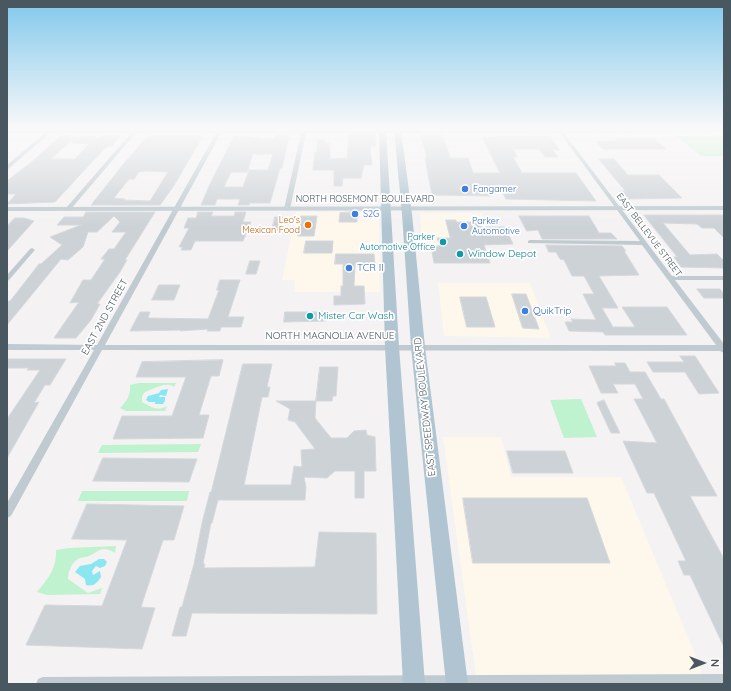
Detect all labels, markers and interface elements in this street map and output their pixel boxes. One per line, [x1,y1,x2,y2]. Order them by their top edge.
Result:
marker: Fangamer [460,184,470,194]
place label: Fangamer [473,184,516,194]
street label: EAST BELLEVUE STREET [614,191,684,279]
street label: NORTH ROSEMONT BOULEVARD [296,194,434,204]
marker: S2G [350,209,360,219]
place label: S2G [363,209,379,219]
place label: Leo's Mexican Food [242,215,300,236]
place label: Parker Automotive [472,216,520,237]
marker: Leo's Mexican Food [303,220,313,230]
marker: Parker Automotive [459,221,469,231]
place label: Parker Automotive Office [360,232,435,253]
marker: Parker Automotive Office [438,237,448,247]
place label: Window Depot [468,248,536,260]
marker: Window Depot [455,249,465,259]
place label: TCR II [357,262,384,274]
marker: TCR II [344,263,354,273]
street label: EAST 2ND STREET [79,277,131,357]
place label: QuikTrip [533,305,571,317]
marker: QuikTrip [520,306,530,316]
place label: Mister Car Wash [318,310,394,322]
marker: Mister Car Wash [305,311,315,321]
street label: NORTH MAGNOLIA AVENUE [265,330,395,342]
street label: EAST SPEEDWAY BOULEVARD [412,337,438,477]
north arrow [683,643,723,683]
text: N [708,659,722,667]

